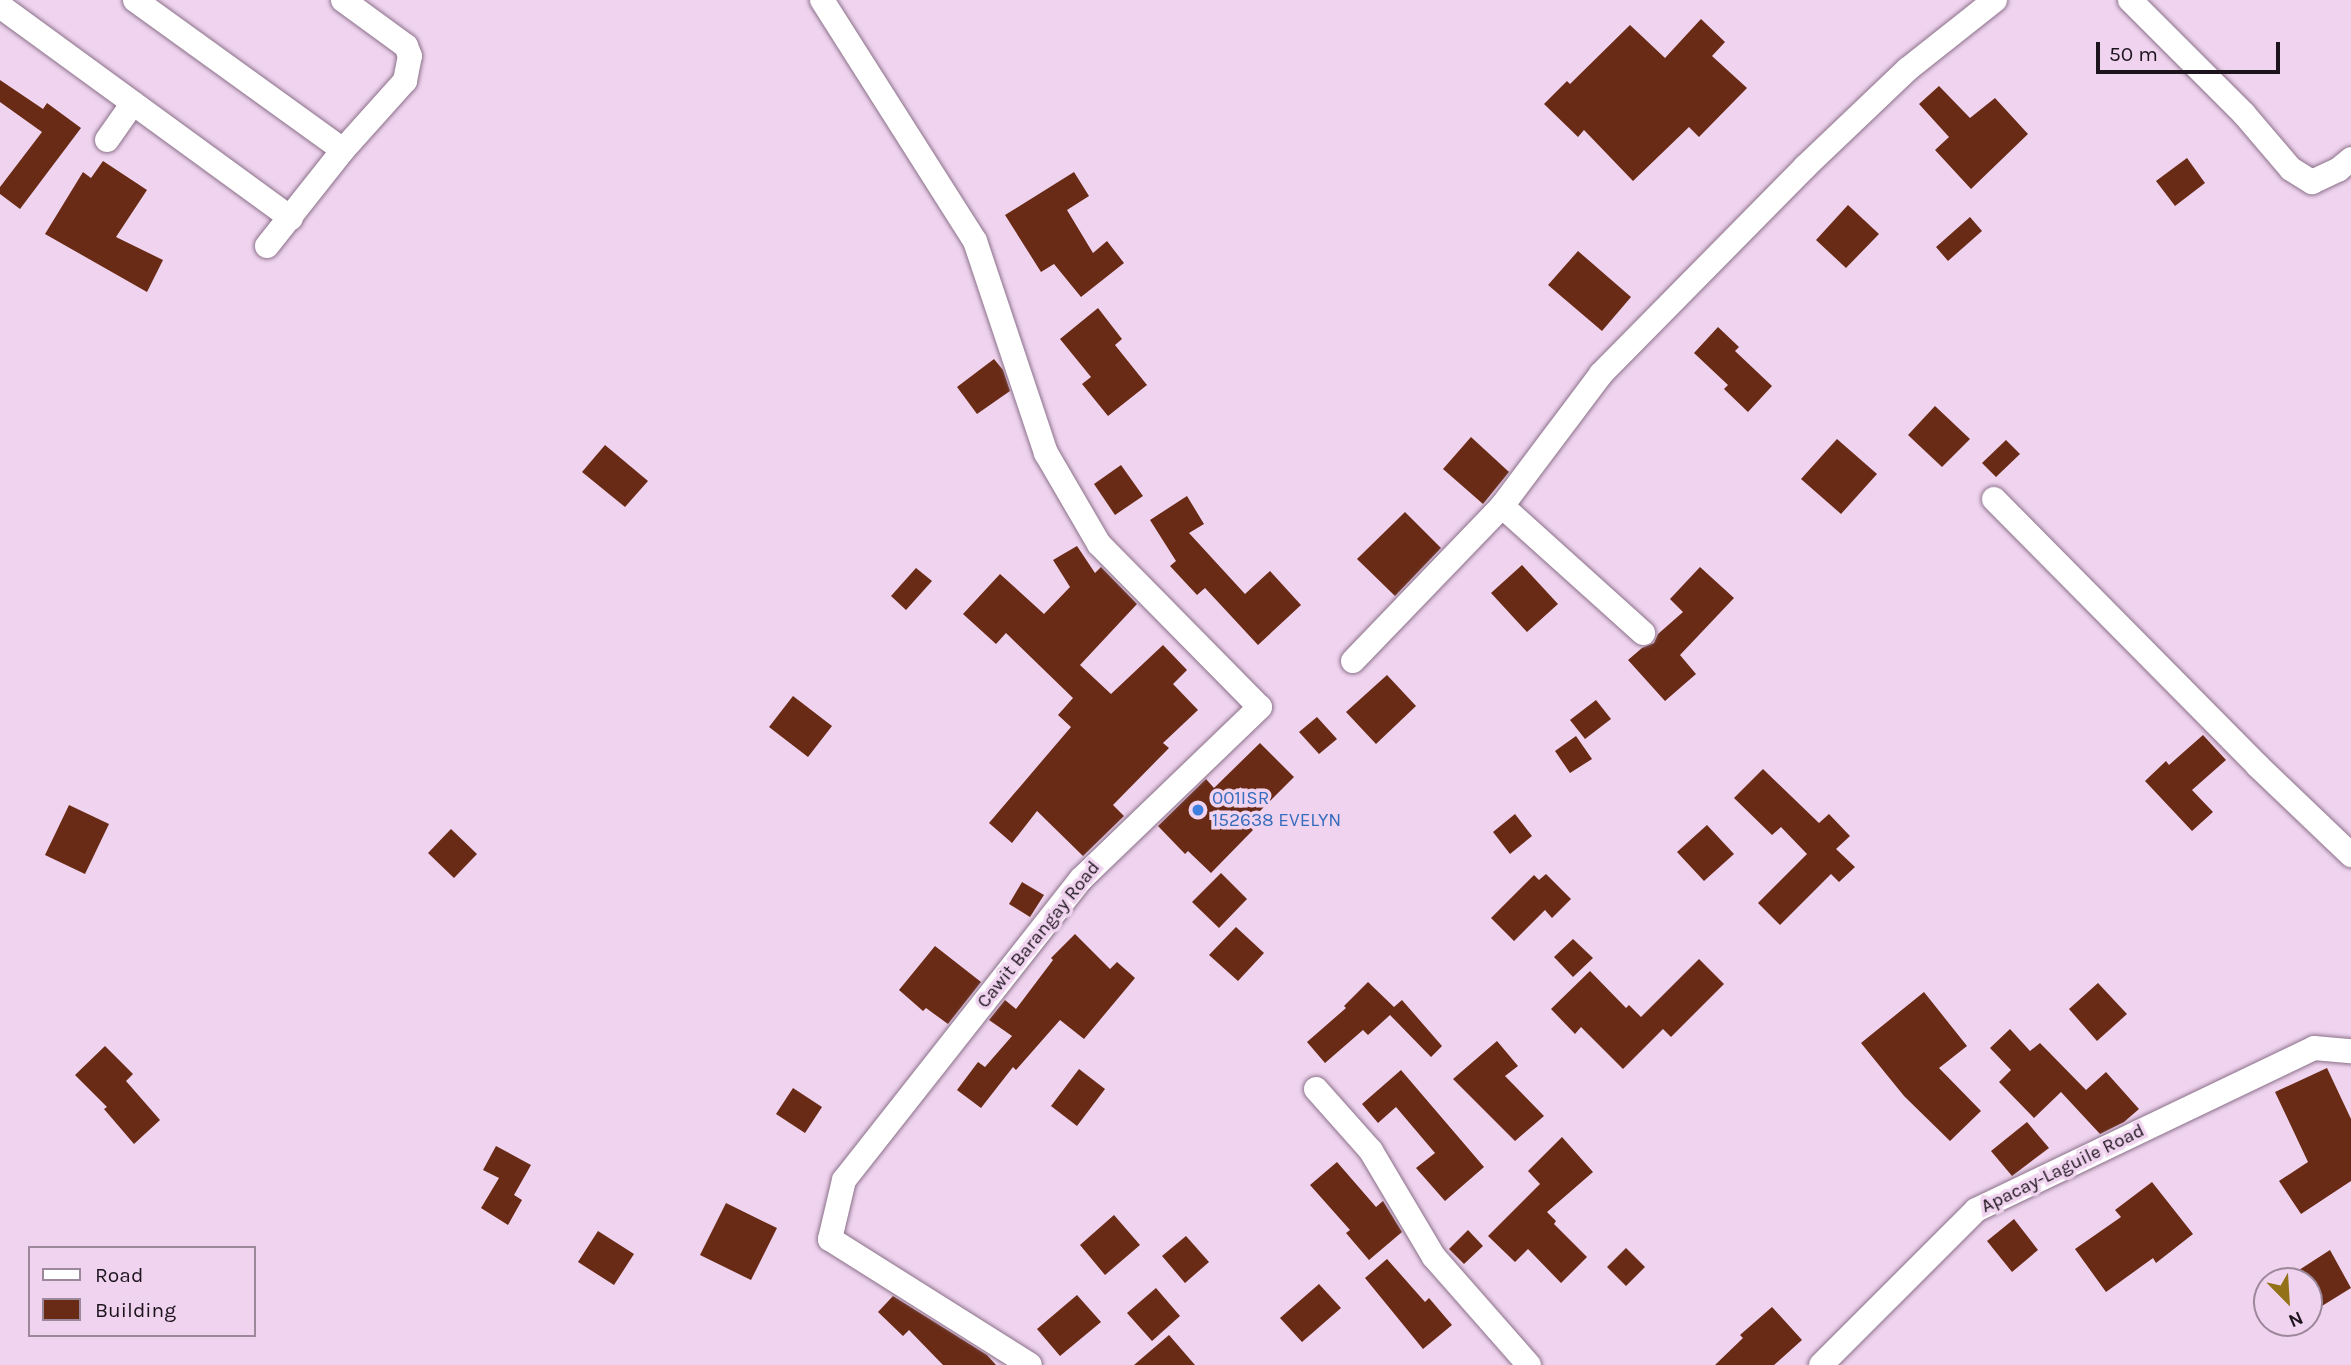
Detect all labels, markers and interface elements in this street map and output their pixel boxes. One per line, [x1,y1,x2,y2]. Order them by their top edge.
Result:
scale bar [2099,28,2283,72]
text: 50 m [2109,42,2158,66]
place label: 001ISR 152638 EVELYN [1212,788,1341,832]
marker: 001ISR 152638 EVELYN [1190,802,1206,818]
street label: Cawit Barangay Road [973,857,1105,1013]
street label: Apacay-Laguile Road [1978,1120,2148,1218]
legend [28,1246,256,1337]
text: Road [95,1263,143,1287]
north arrow [2253,1267,2323,1337]
text: Building [95,1298,176,1322]
text: N [2285,1307,2306,1332]

